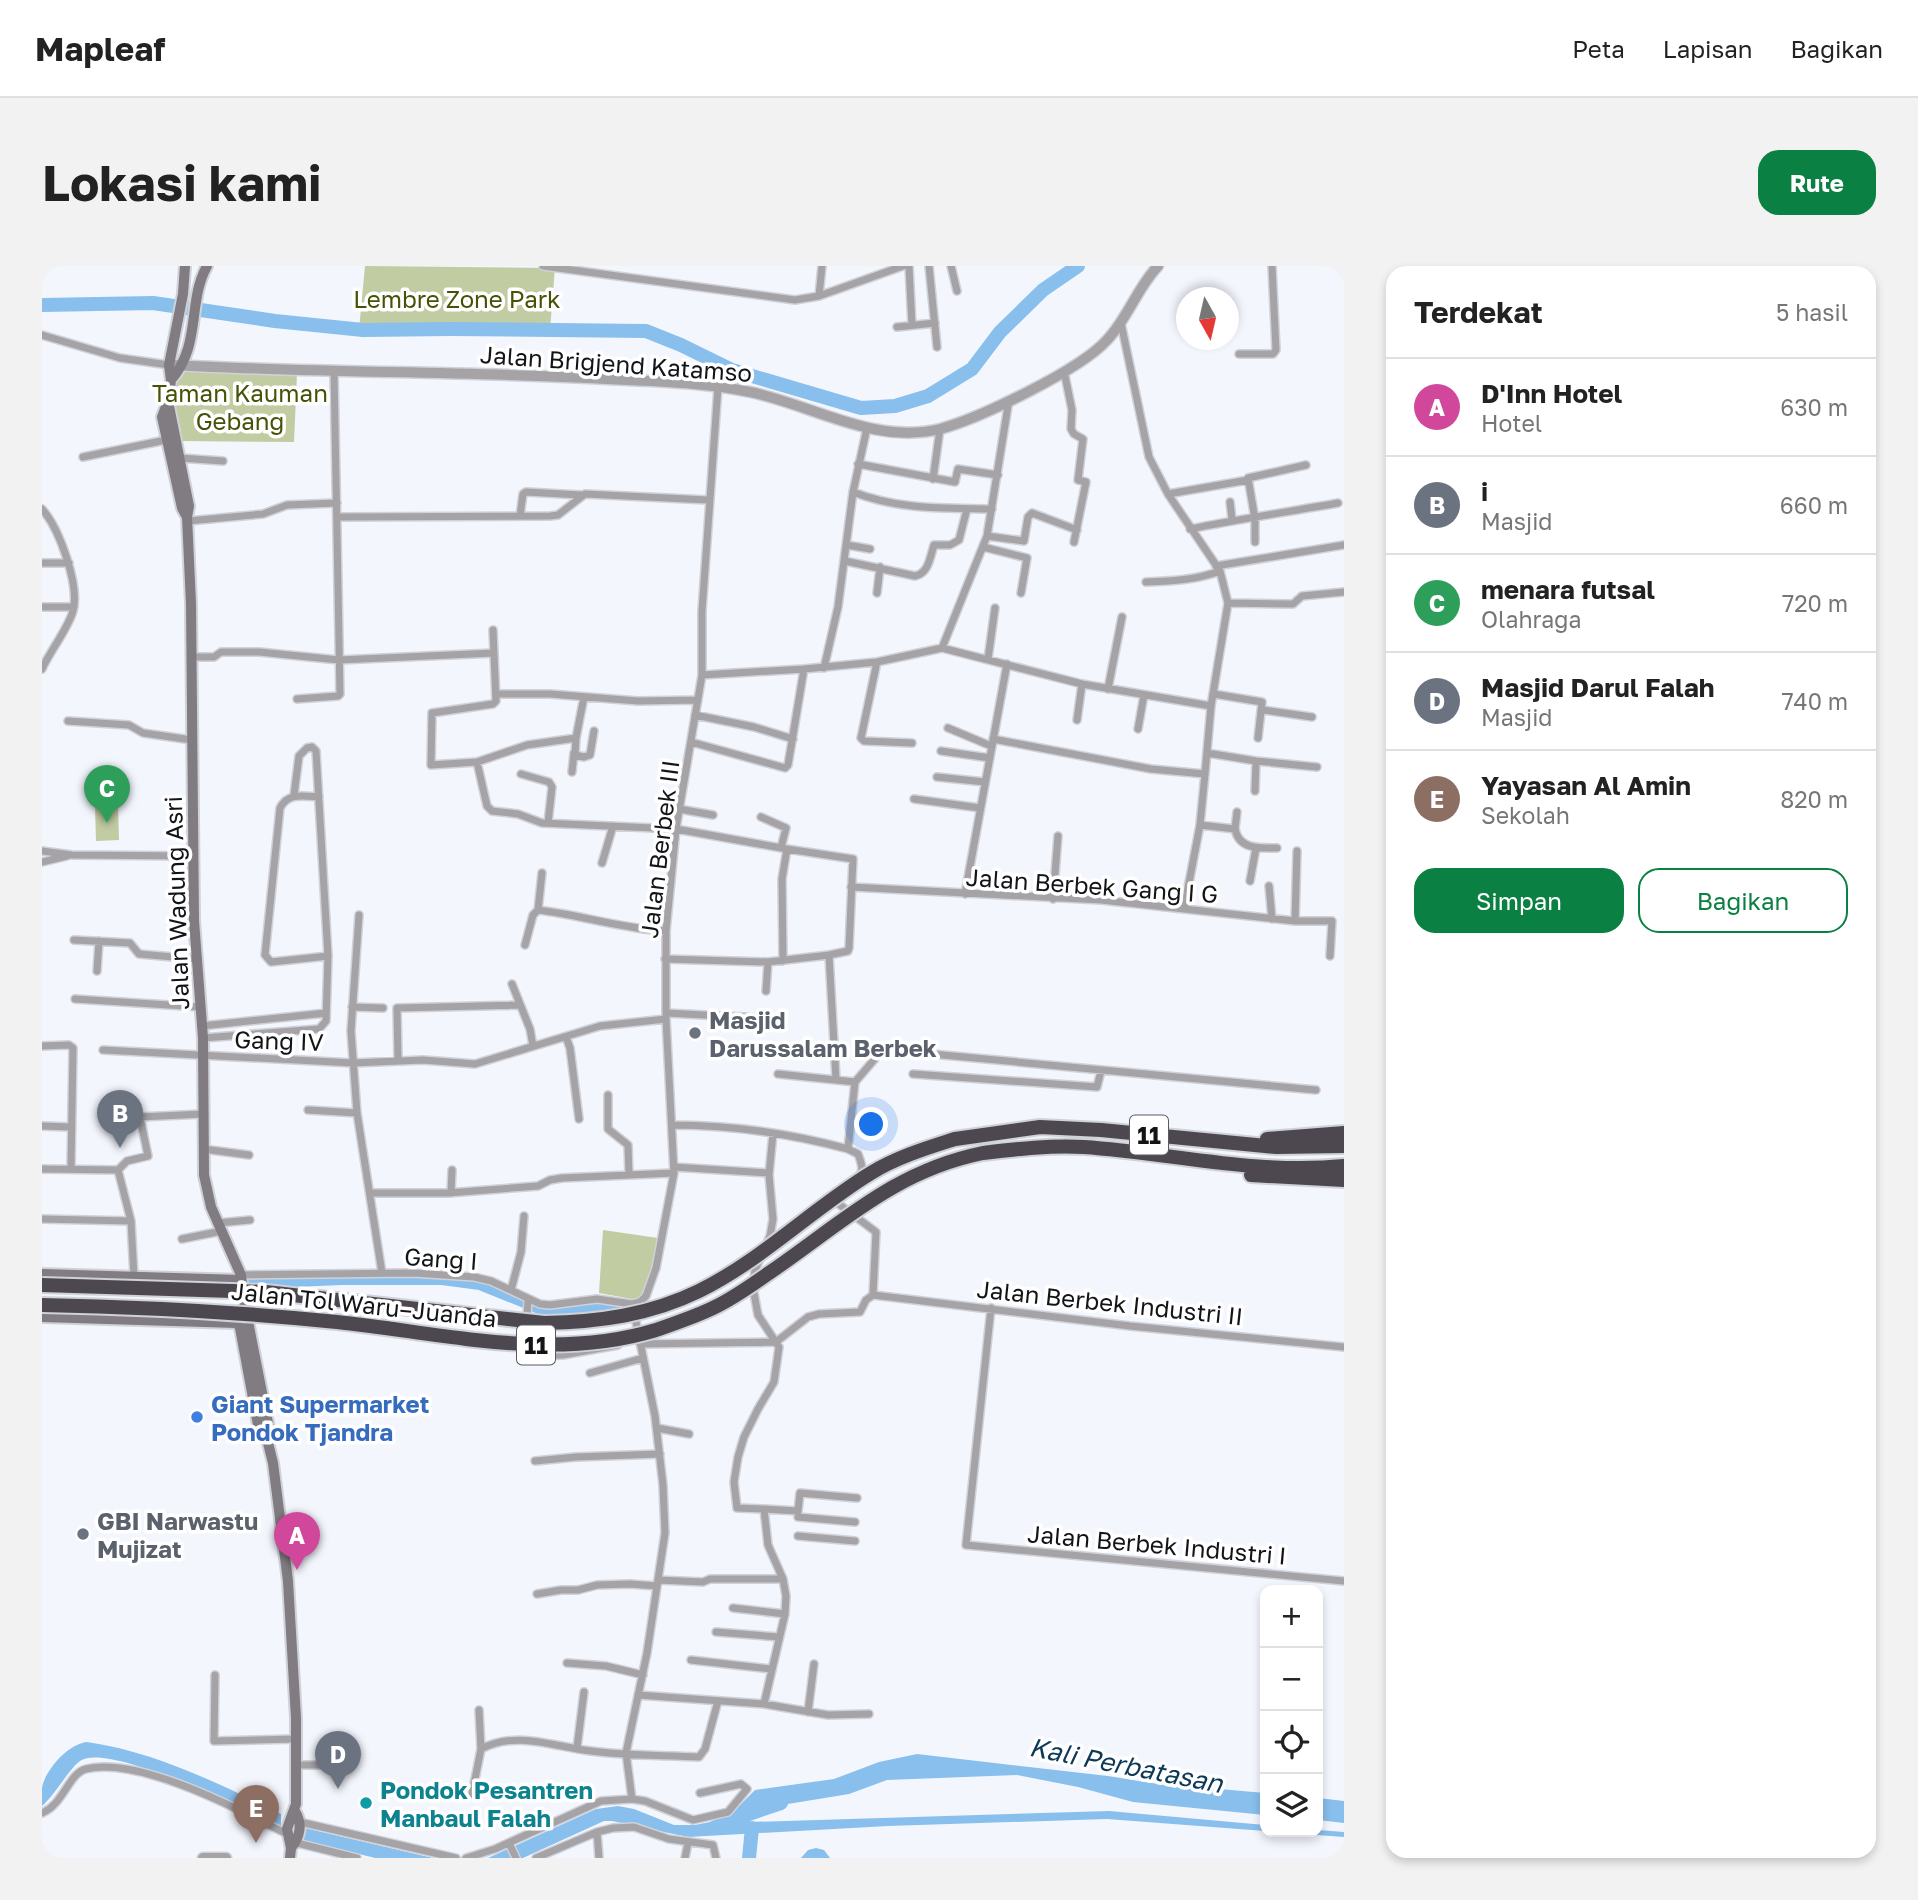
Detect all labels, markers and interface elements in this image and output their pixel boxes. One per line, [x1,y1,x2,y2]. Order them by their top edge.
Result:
text: Mapleaf [35,29,165,68]
text: Peta [1572,34,1625,63]
text: Lapisan [1663,34,1753,63]
text: Bagikan [1791,34,1883,63]
button: Rute [1758,150,1876,215]
text: Lokasi kami [42,153,321,212]
park label: Lembre Zone Park [353,284,561,313]
north arrow [1176,287,1239,350]
text: Terdekat [1414,294,1543,330]
text: 5 hasil [1776,298,1848,326]
street label: Jalan Brigjend Katamso [479,339,753,387]
park label: Taman Kauman Gebang [152,378,328,435]
text: D'Inn Hotel [1481,378,1622,409]
text: A [1429,393,1445,421]
text: 630 m [1780,393,1848,421]
text: Hotel [1481,409,1542,437]
text: i [1481,476,1488,507]
text: B [1429,491,1445,519]
text: 660 m [1780,491,1848,519]
text: Masjid [1481,507,1552,535]
text: menara futsal [1481,574,1655,605]
text: C [1429,589,1445,617]
text: 720 m [1782,589,1848,617]
text: Olahraga [1481,605,1581,633]
text: Masjid Darul Falah [1481,672,1715,703]
text: D [1429,687,1445,715]
text: 740 m [1781,687,1848,715]
text: Masjid [1481,703,1552,731]
street label: Jalan Berbek III [634,758,684,940]
pin: C [84,765,130,823]
text: Yayasan Al Amin [1481,770,1691,801]
text: E [1430,785,1444,813]
text: 820 m [1780,785,1848,813]
street label: Jalan Wadung Asri [158,796,194,1010]
text: Sekolah [1481,801,1570,829]
street label: Jalan Berbek Gang I G [965,862,1219,908]
button: Simpan [1414,868,1624,933]
button: Bagikan [1638,868,1848,933]
place label: Masjid Darussalam Berbek [709,1005,937,1062]
street label: Gang IV [234,1024,324,1056]
marker: Masjid Darussalam Berbek [687,1025,703,1041]
pin: B [97,1090,143,1148]
your location [854,1107,888,1141]
road number: 11 [1130,1115,1168,1154]
street label: Gang I [403,1241,479,1275]
street label: Jalan Berbek Industri II [976,1274,1244,1330]
street label: Jalan Tol Waru–Juanda [230,1276,498,1332]
road number: 11 [517,1326,555,1364]
place label: Giant Supermarket Pondok Tjandra [211,1389,429,1446]
marker: Giant Supermarket Pondok Tjandra [189,1409,205,1425]
place label: GBI Narwastu Mujizat [97,1506,258,1563]
pin: A [274,1512,320,1570]
street label: Jalan Berbek Industri I [1026,1518,1288,1570]
marker: GBI Narwastu Mujizat [75,1526,91,1542]
map controls [1260,1585,1323,1837]
button: + [1260,1585,1323,1648]
button: − [1260,1648,1323,1711]
button: locate [1260,1711,1323,1774]
pin: D [315,1731,361,1789]
water label: Kali Perbatasan [1027,1731,1226,1799]
button: layers [1260,1774,1323,1837]
place label: Pondok Pesantren Manbaul Falah [380,1775,593,1832]
pin: E [233,1785,279,1843]
marker: Pondok Pesantren Manbaul Falah [358,1795,374,1811]

